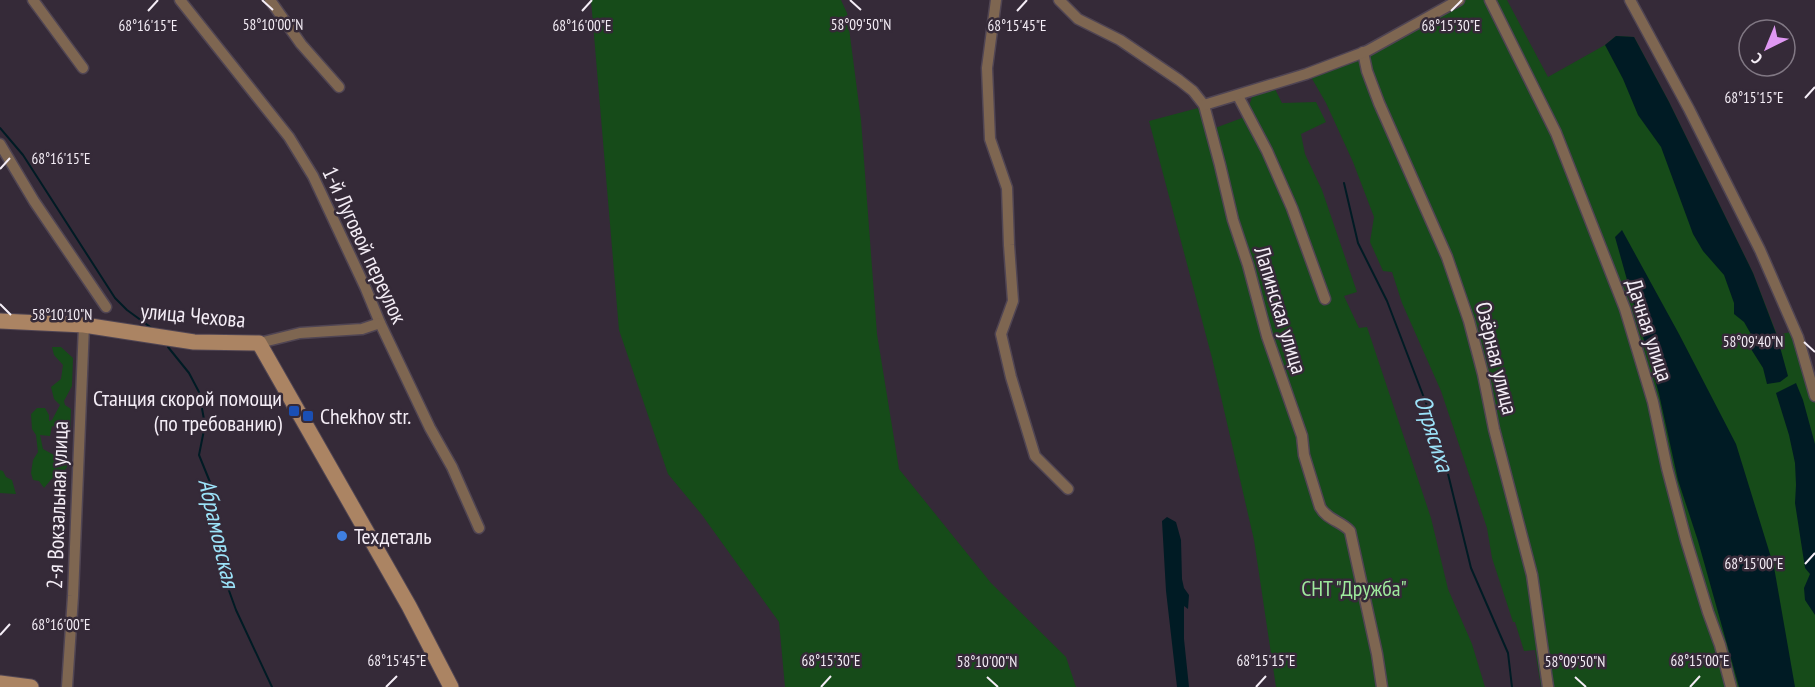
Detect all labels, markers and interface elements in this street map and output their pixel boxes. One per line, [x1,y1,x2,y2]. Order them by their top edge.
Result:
text: 58°10'00"N [243,15,303,34]
text: 58°09'50"N [831,15,891,34]
text: 68°16'15"E [118,16,178,35]
text: 68°16'00"E [552,16,612,35]
text: 68°15'45"E [987,16,1047,35]
text: 68°15'30"E [1421,16,1481,35]
north arrow [1737,18,1797,78]
text: С [1747,49,1766,69]
text: 68°15'15"E [1724,88,1784,107]
text: 68°16'15"E [31,149,91,168]
street label: 1-й Луговой переулок [316,162,414,328]
street label: Лапинская улица [1248,242,1314,377]
street label: Дачная улица [1620,275,1680,385]
street label: улица Чехова [139,296,247,334]
street label: Озёрная улица [1470,299,1524,417]
text: 58°10'10"N [32,305,92,324]
text: 58°09'40"N [1723,332,1783,351]
place label: Станция скорой помощи (по требованию) [93,384,283,437]
water label: Отрясиха [1407,391,1461,477]
place label: Chekhov str. [320,402,411,430]
marker: Станция скорой помощи (по требованию) [287,404,301,418]
marker: Chekhov str. [301,409,315,423]
street label: 2-я Вокзальная улица [40,420,74,590]
water label: Абрамовская [191,475,247,592]
place label: Техдеталь [354,522,432,550]
marker: Техдеталь [335,529,349,543]
text: 68°15'00"E [1724,554,1784,573]
park label: СНТ "Дружба" [1301,574,1407,602]
text: 68°16'00"E [31,615,91,634]
text: 68°15'45"E [367,651,427,670]
text: 68°15'30"E [801,651,861,670]
text: 68°15'15"E [1236,651,1296,670]
text: 68°15'00"E [1670,651,1730,670]
text: 58°10'00"N [957,652,1017,671]
text: 58°09'50"N [1545,652,1605,671]

